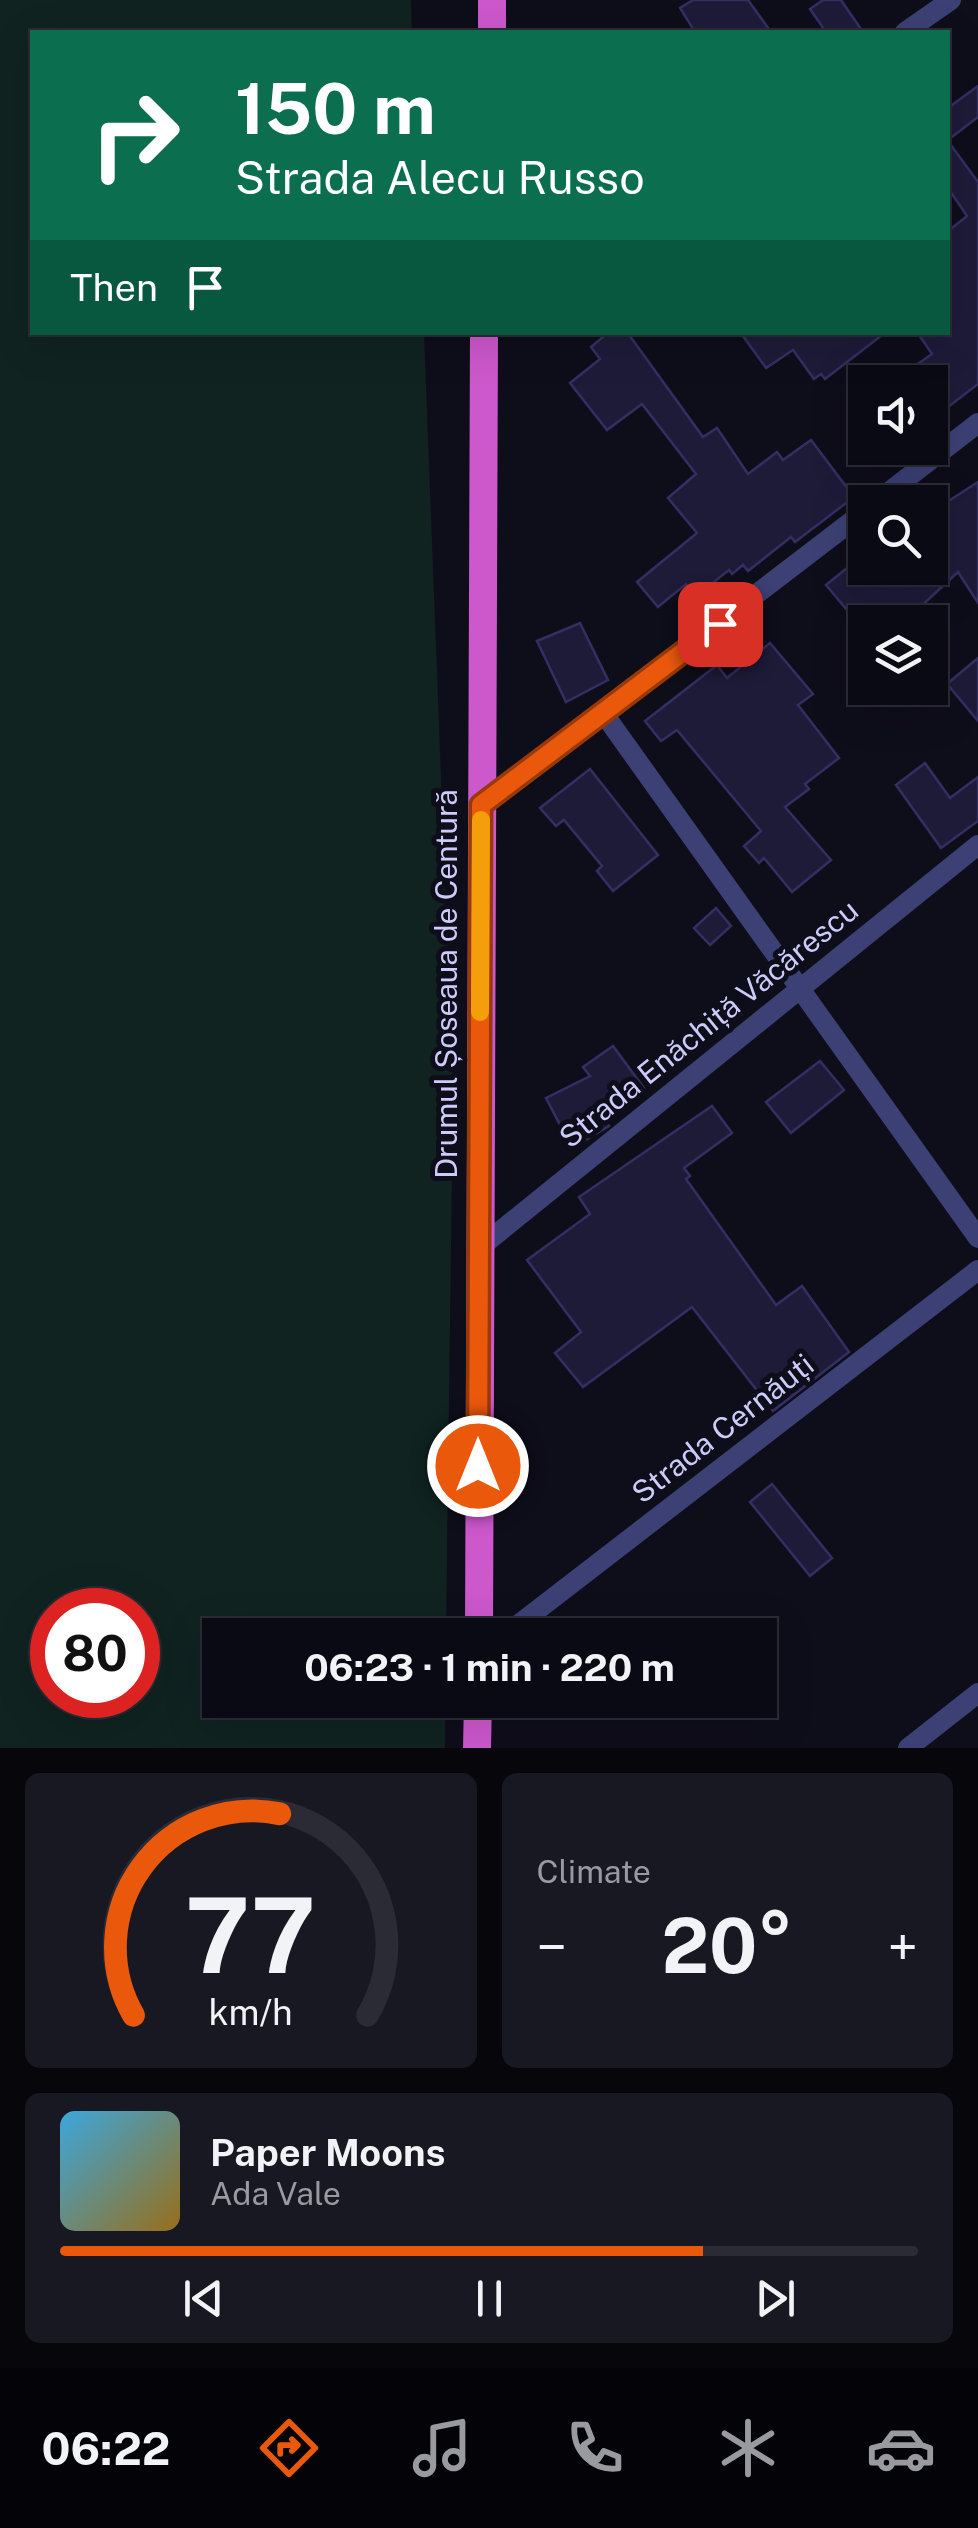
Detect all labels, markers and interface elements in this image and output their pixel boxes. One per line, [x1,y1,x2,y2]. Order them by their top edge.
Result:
text: 150 m [235,67,436,150]
icon: right [70,70,200,200]
text: Strada Alecu Russo [235,151,645,204]
icon: arrive [178,260,233,315]
text: Then [70,265,158,310]
map controls [848,365,948,705]
button: sound [848,365,948,465]
button: search [848,485,948,585]
pin [678,582,763,667]
icon: arrive [693,597,748,652]
button: layers [848,605,948,705]
street label: Drumul Șoseaua de Centură [428,789,464,1179]
street label: Strada Enăchiță Văcărescu [552,892,865,1155]
street label: Strada Cernăuți [624,1346,820,1510]
position arrow [426,1414,530,1518]
speed limit sign: 80 [30,1588,160,1718]
text: 06:23 · 1 min · 220 m [304,1645,675,1690]
text: Climate [537,1853,651,1890]
text: 77 [185,1874,316,1996]
text: 20° [661,1902,793,1990]
text: − [537,1915,567,1979]
text: + [887,1915,918,1979]
text: km/h [209,1991,293,2033]
text: Paper Moons [210,2130,445,2175]
text: Ada Vale [210,2175,341,2212]
icon: previous [176,2271,231,2326]
icon: pause [462,2271,517,2326]
icon: next [748,2271,803,2326]
icon: directions [254,2413,324,2483]
icon: music [407,2413,477,2483]
icon: phone [560,2413,630,2483]
icon: climate [713,2413,783,2483]
icon: car [866,2413,936,2483]
text: 06:22 [42,2422,170,2475]

